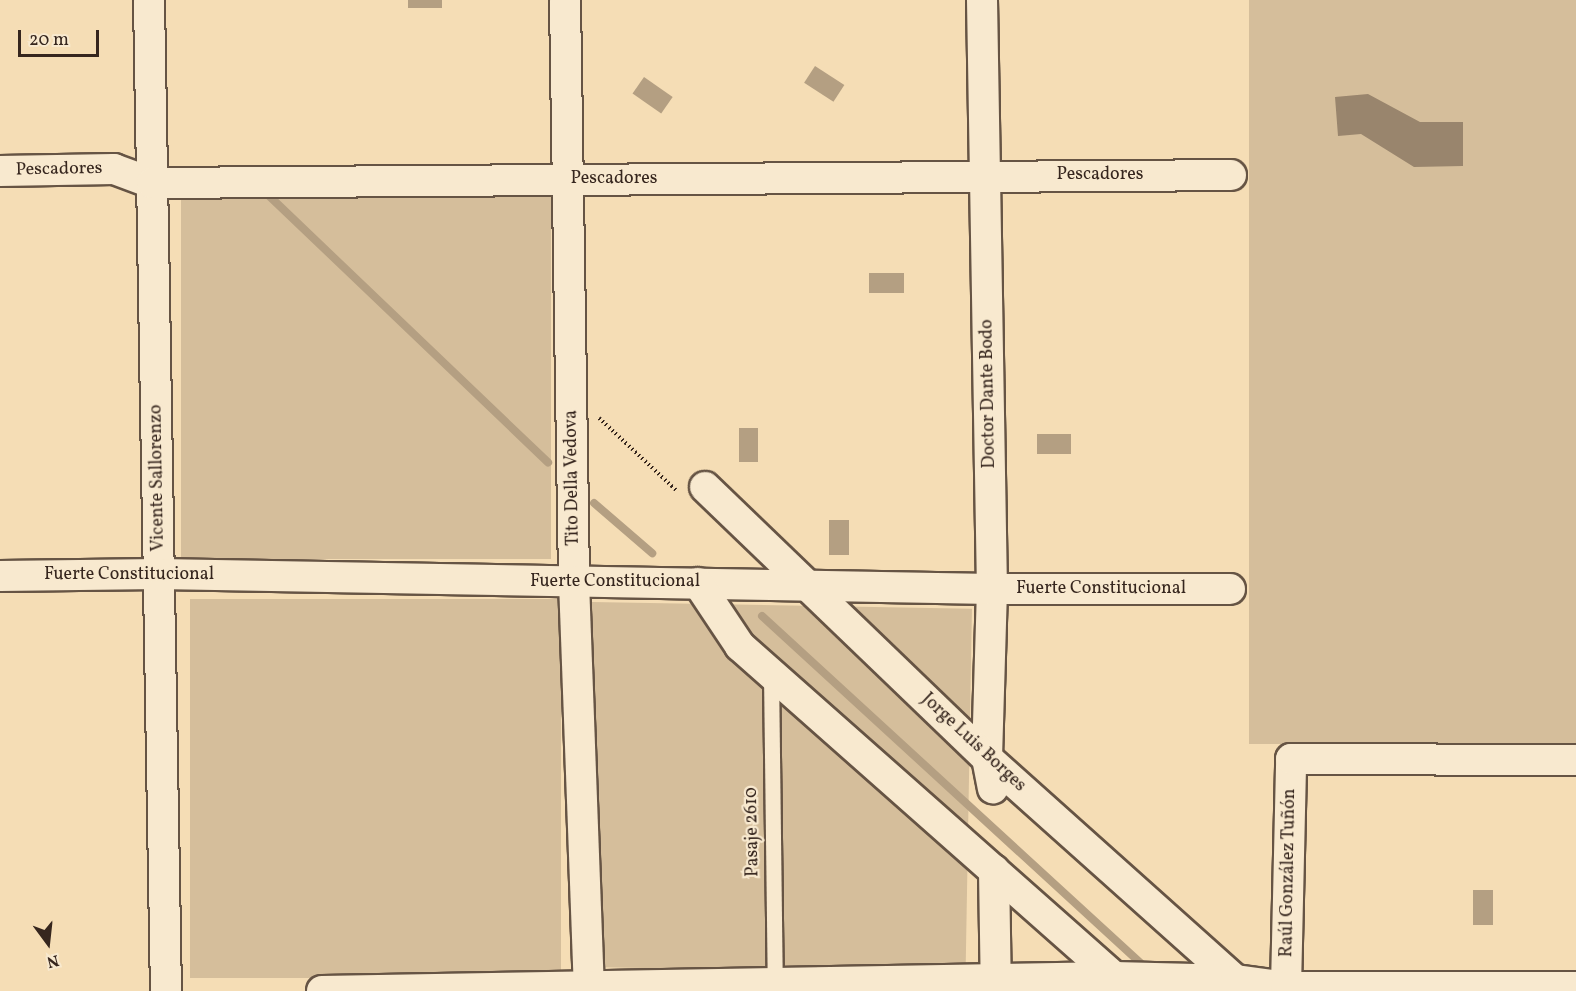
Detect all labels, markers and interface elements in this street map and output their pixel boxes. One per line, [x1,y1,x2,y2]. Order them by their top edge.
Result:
scale bar [21,18,102,56]
text: 20 m [29,28,69,53]
street label: Pescadores [15,158,103,182]
street label: Pescadores [1057,164,1143,186]
street label: Pescadores [571,168,657,190]
street label: Doctor Dante Bodo [977,319,1001,469]
street label: Vicente Sallorenzo [146,404,170,552]
street label: Tito Della Vedova [561,410,585,546]
street label: Fuerte Constitucional [44,564,214,586]
street label: Fuerte Constitucional [530,571,700,593]
street label: Fuerte Constitucional [1016,578,1186,600]
street label: Jorge Luis Borges [916,689,1030,797]
street label: Pasaje 2610 [741,787,765,877]
street label: Raúl González Tuñón [1277,788,1301,958]
north arrow [18,913,78,973]
text: N [44,948,61,973]

